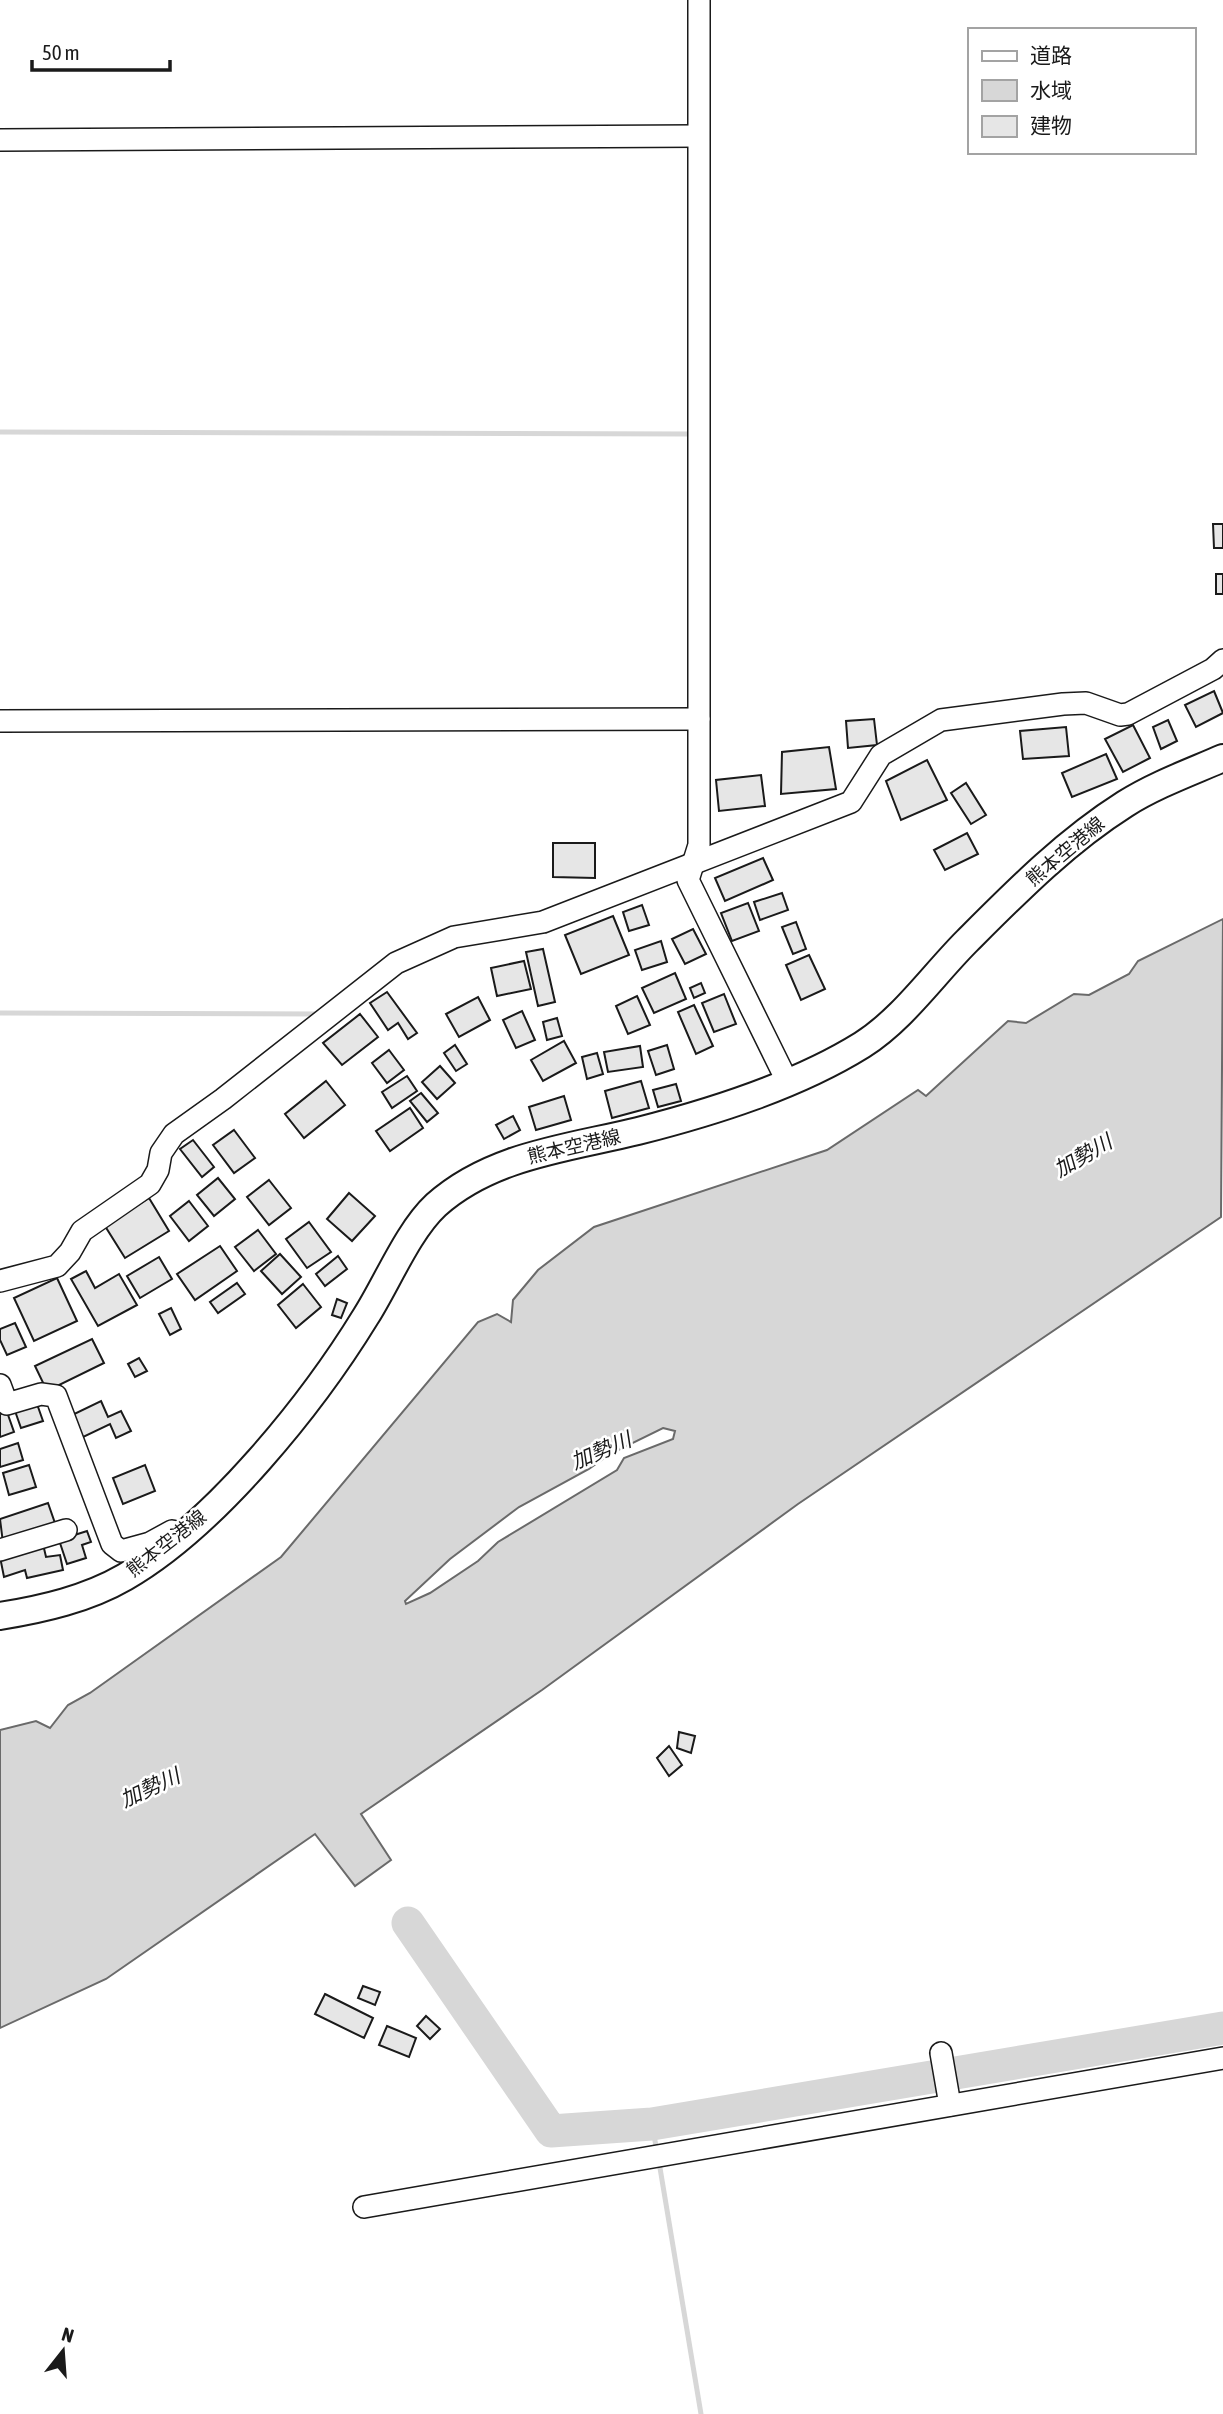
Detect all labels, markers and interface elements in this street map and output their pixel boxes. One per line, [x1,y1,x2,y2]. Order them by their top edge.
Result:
scale bar [32,28,170,72]
legend [968,28,1195,154]
text: 50 m [42,40,80,64]
text: 道路 [1030,43,1072,67]
text: 水域 [1030,78,1072,102]
text: 建物 [1030,113,1072,137]
street label: 熊本空港線 [1022,812,1108,890]
street label: 熊本空港線 [525,1125,623,1167]
water label: 加勢川 [1049,1128,1118,1181]
water label: 加勢川 [567,1426,636,1473]
street label: 熊本空港線 [122,1505,210,1581]
water label: 加勢川 [116,1762,185,1811]
north arrow [28,2316,98,2386]
text: N [59,2323,77,2347]

